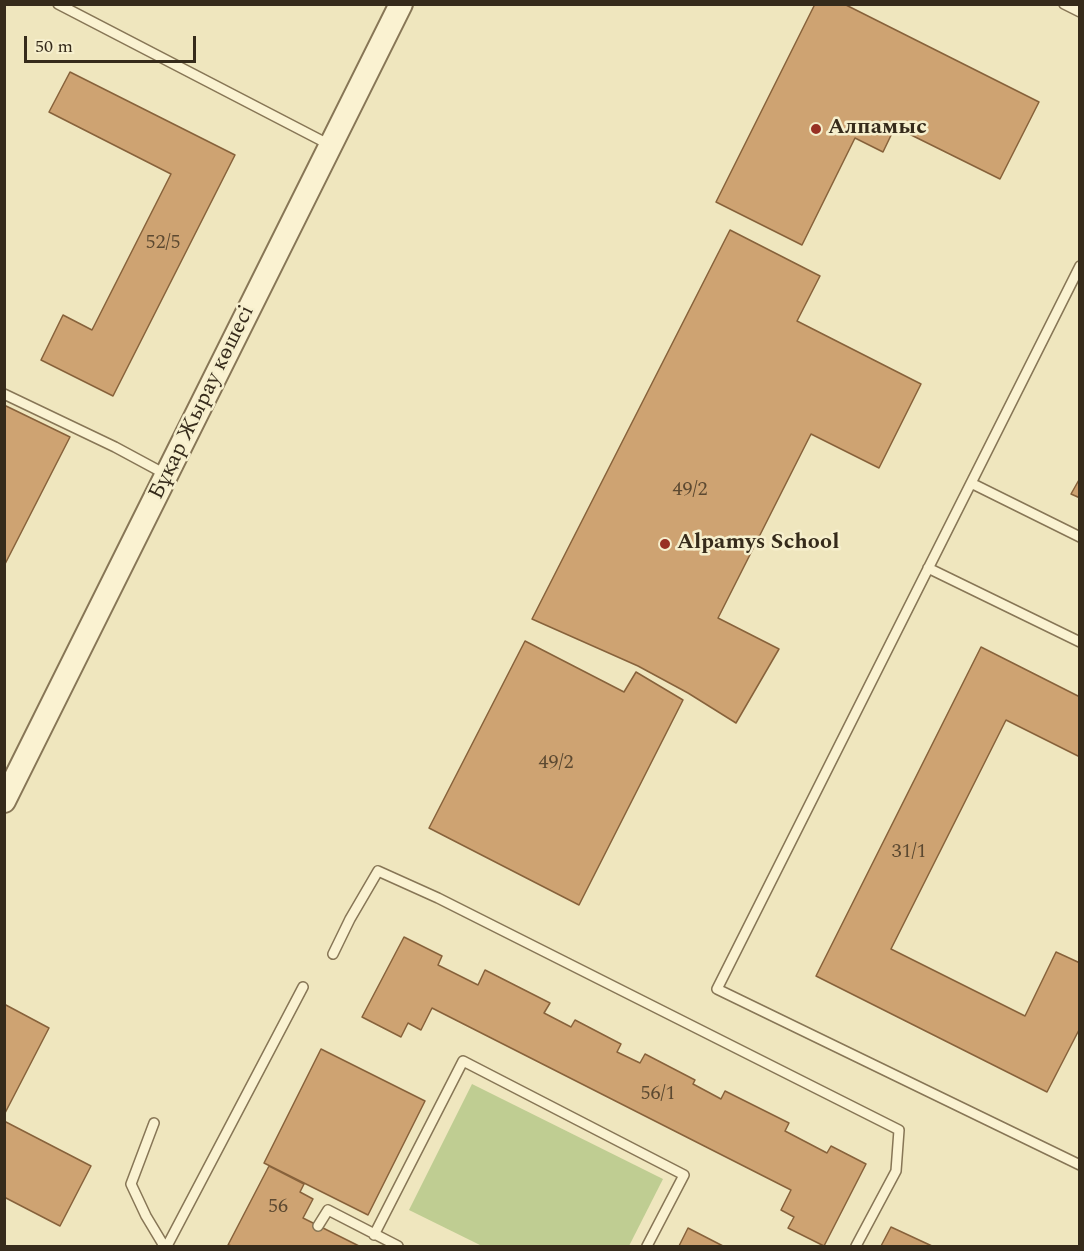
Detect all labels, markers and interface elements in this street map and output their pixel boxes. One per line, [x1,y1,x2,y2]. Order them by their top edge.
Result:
scale bar [27,24,200,62]
text: 50 m [35,33,73,60]
place label: Алпамыс [828,116,927,142]
marker: Алпамыс [809,122,823,136]
house number: 52/5 [146,232,180,256]
street label: Бұқар Жырау көшесі [144,302,262,504]
house number: 49/2 [673,479,707,503]
place label: Alpamys School [677,531,839,557]
marker: Alpamys School [658,537,672,551]
house number: 49/2 [539,752,573,776]
house number: 31/1 [892,841,926,865]
house number: 56/1 [641,1083,675,1107]
house number: 56 [268,1196,288,1220]

